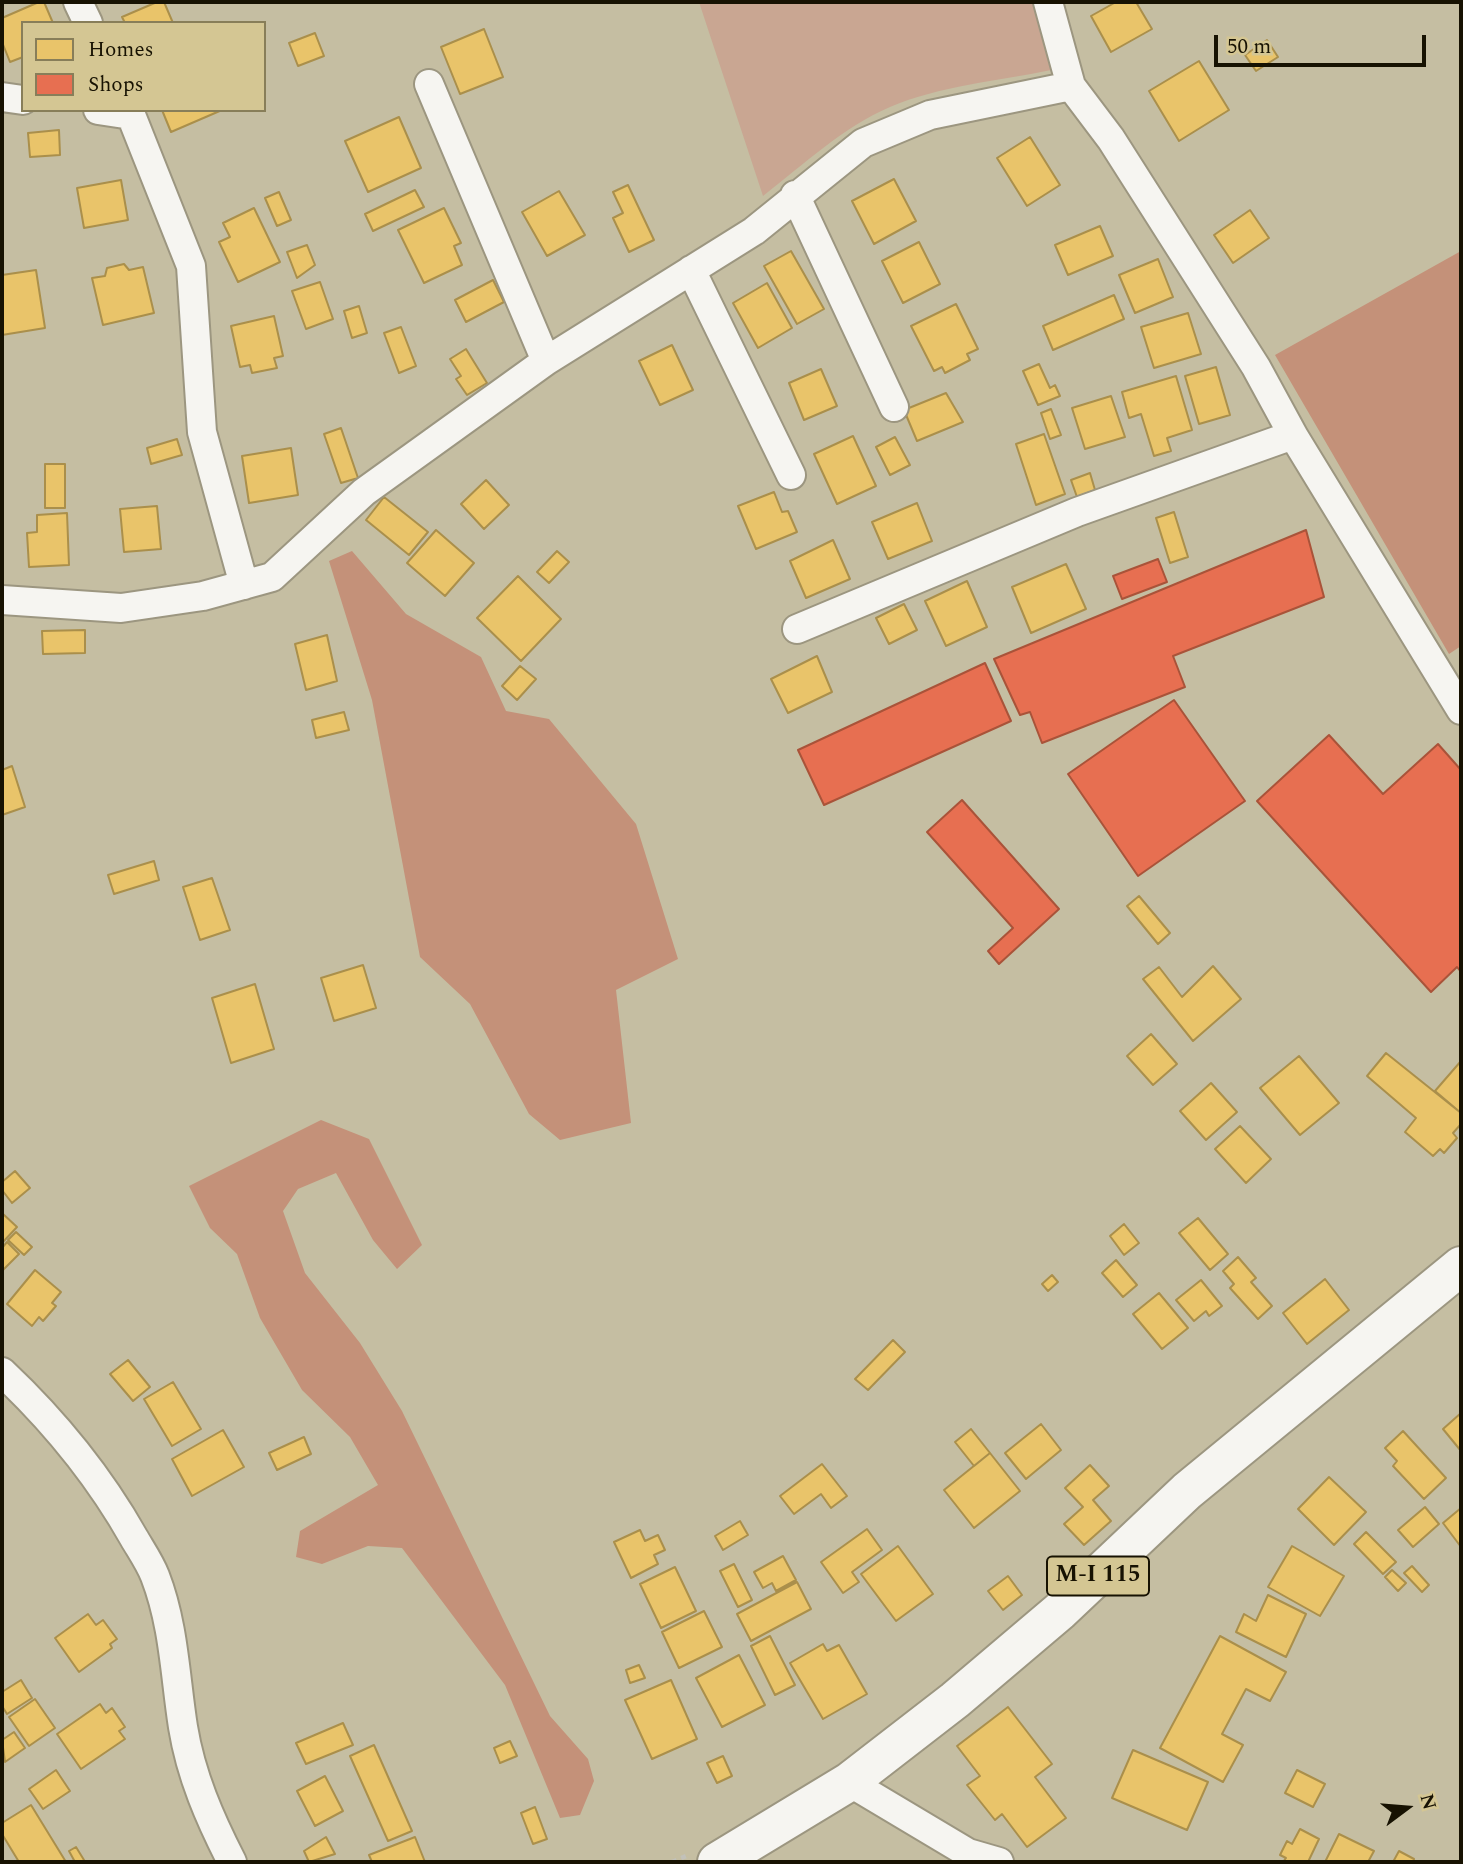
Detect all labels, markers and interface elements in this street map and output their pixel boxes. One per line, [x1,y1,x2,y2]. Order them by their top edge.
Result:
legend [21,21,266,112]
scale bar [1218,21,1430,65]
text: 50 m [1227,31,1271,63]
text: Homes [88,34,154,66]
text: Shops [88,69,144,101]
road number: M-I 115 [1047,1556,1149,1596]
north arrow [1372,1773,1442,1843]
text: N [1412,1791,1444,1814]

